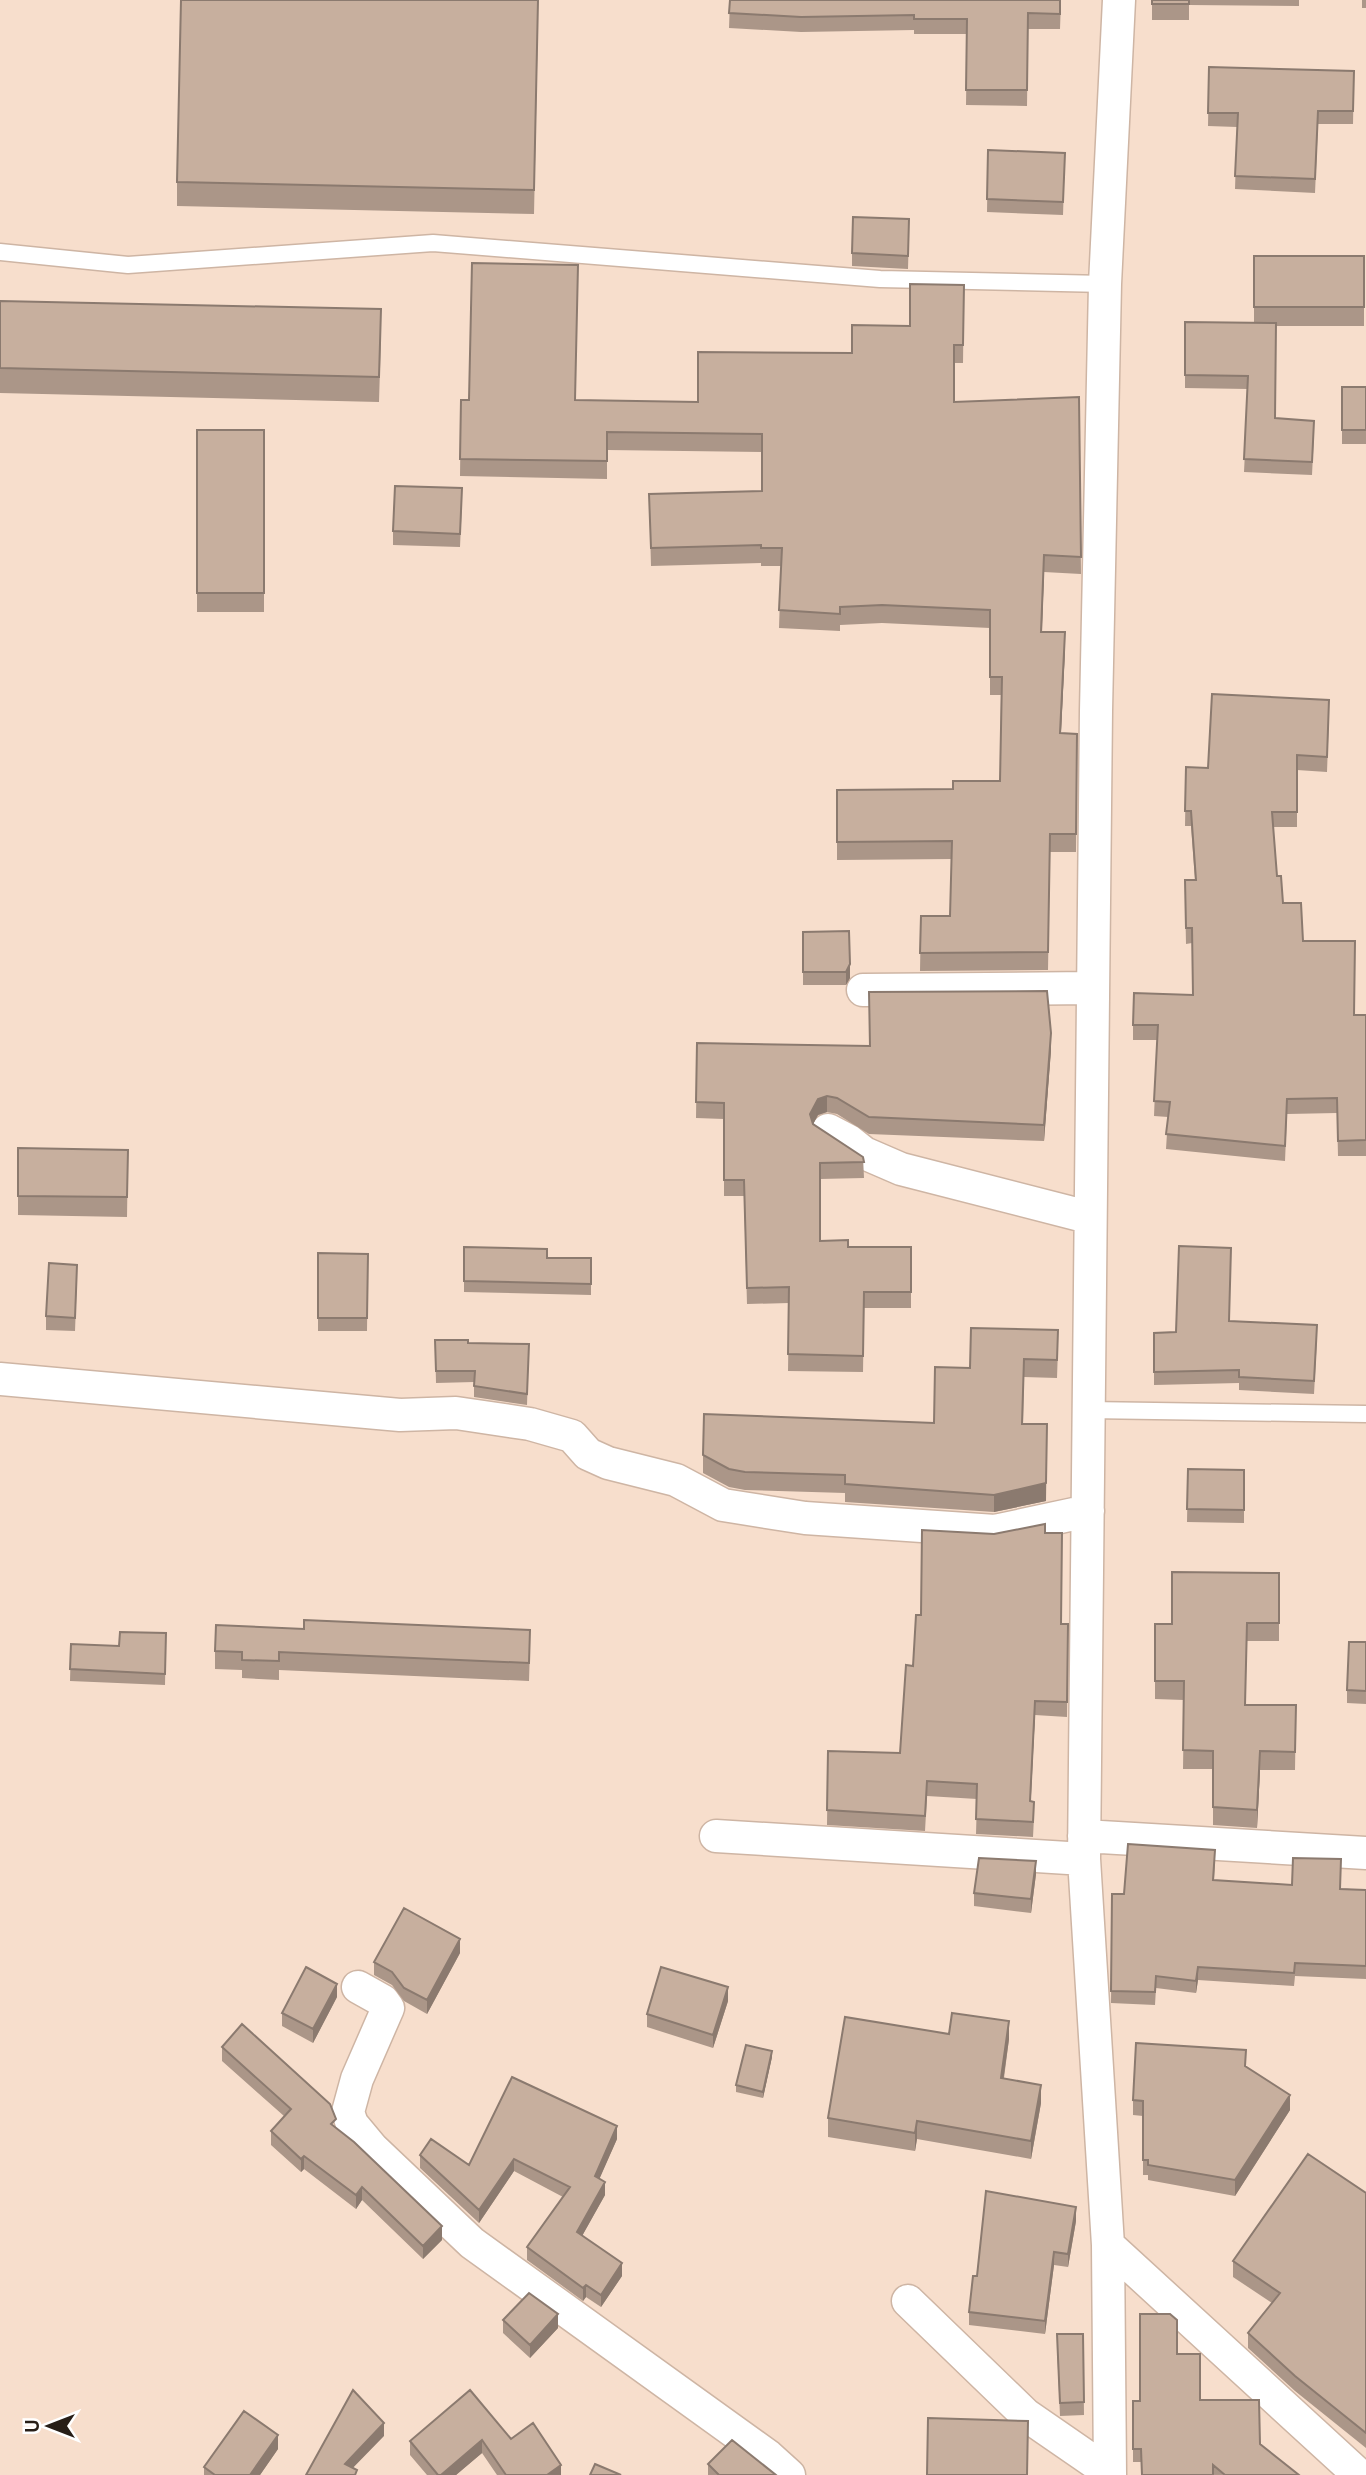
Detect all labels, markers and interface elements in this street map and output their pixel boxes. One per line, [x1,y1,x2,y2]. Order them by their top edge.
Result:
north arrow [14,2391,84,2461]
text: U [21,2419,44,2433]

